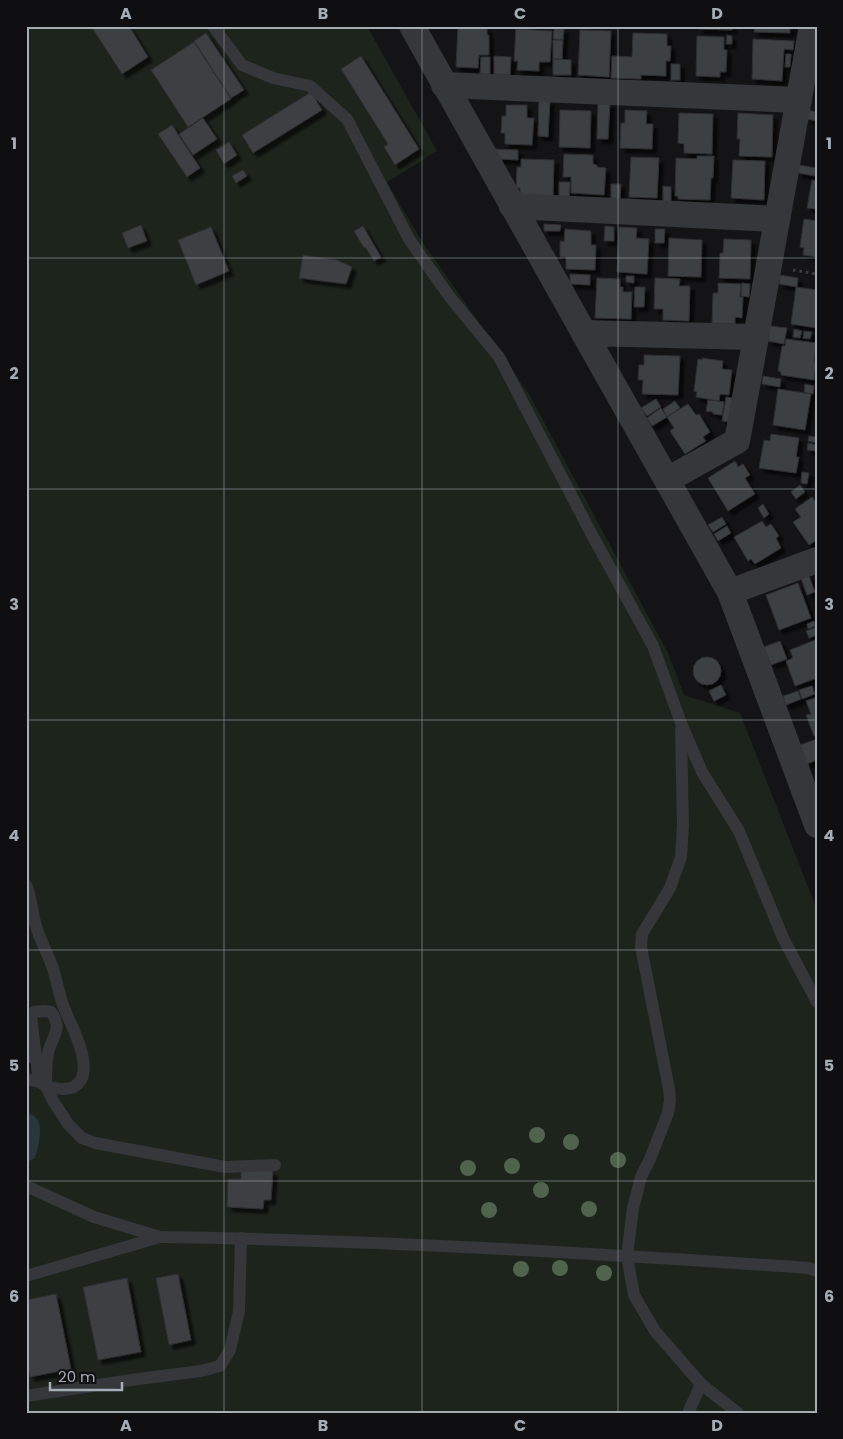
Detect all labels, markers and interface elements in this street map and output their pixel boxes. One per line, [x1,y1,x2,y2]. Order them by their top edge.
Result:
text: A [120,2,132,25]
text: B [318,2,328,25]
text: C [514,2,526,25]
text: D [711,2,723,25]
text: 1 [11,132,17,155]
text: 1 [826,132,832,155]
text: 2 [9,362,19,385]
text: 2 [824,362,834,385]
text: 3 [9,593,19,616]
text: 3 [824,593,834,616]
text: 4 [9,824,20,847]
text: 4 [824,824,835,847]
text: 5 [9,1054,19,1077]
text: 5 [824,1054,834,1077]
text: 6 [9,1285,19,1308]
text: 6 [824,1285,834,1308]
scale bar [50,1359,122,1391]
text: 20 m [58,1366,96,1387]
text: A [120,1414,132,1437]
text: B [318,1414,328,1437]
text: C [514,1414,526,1437]
text: D [711,1414,723,1437]

